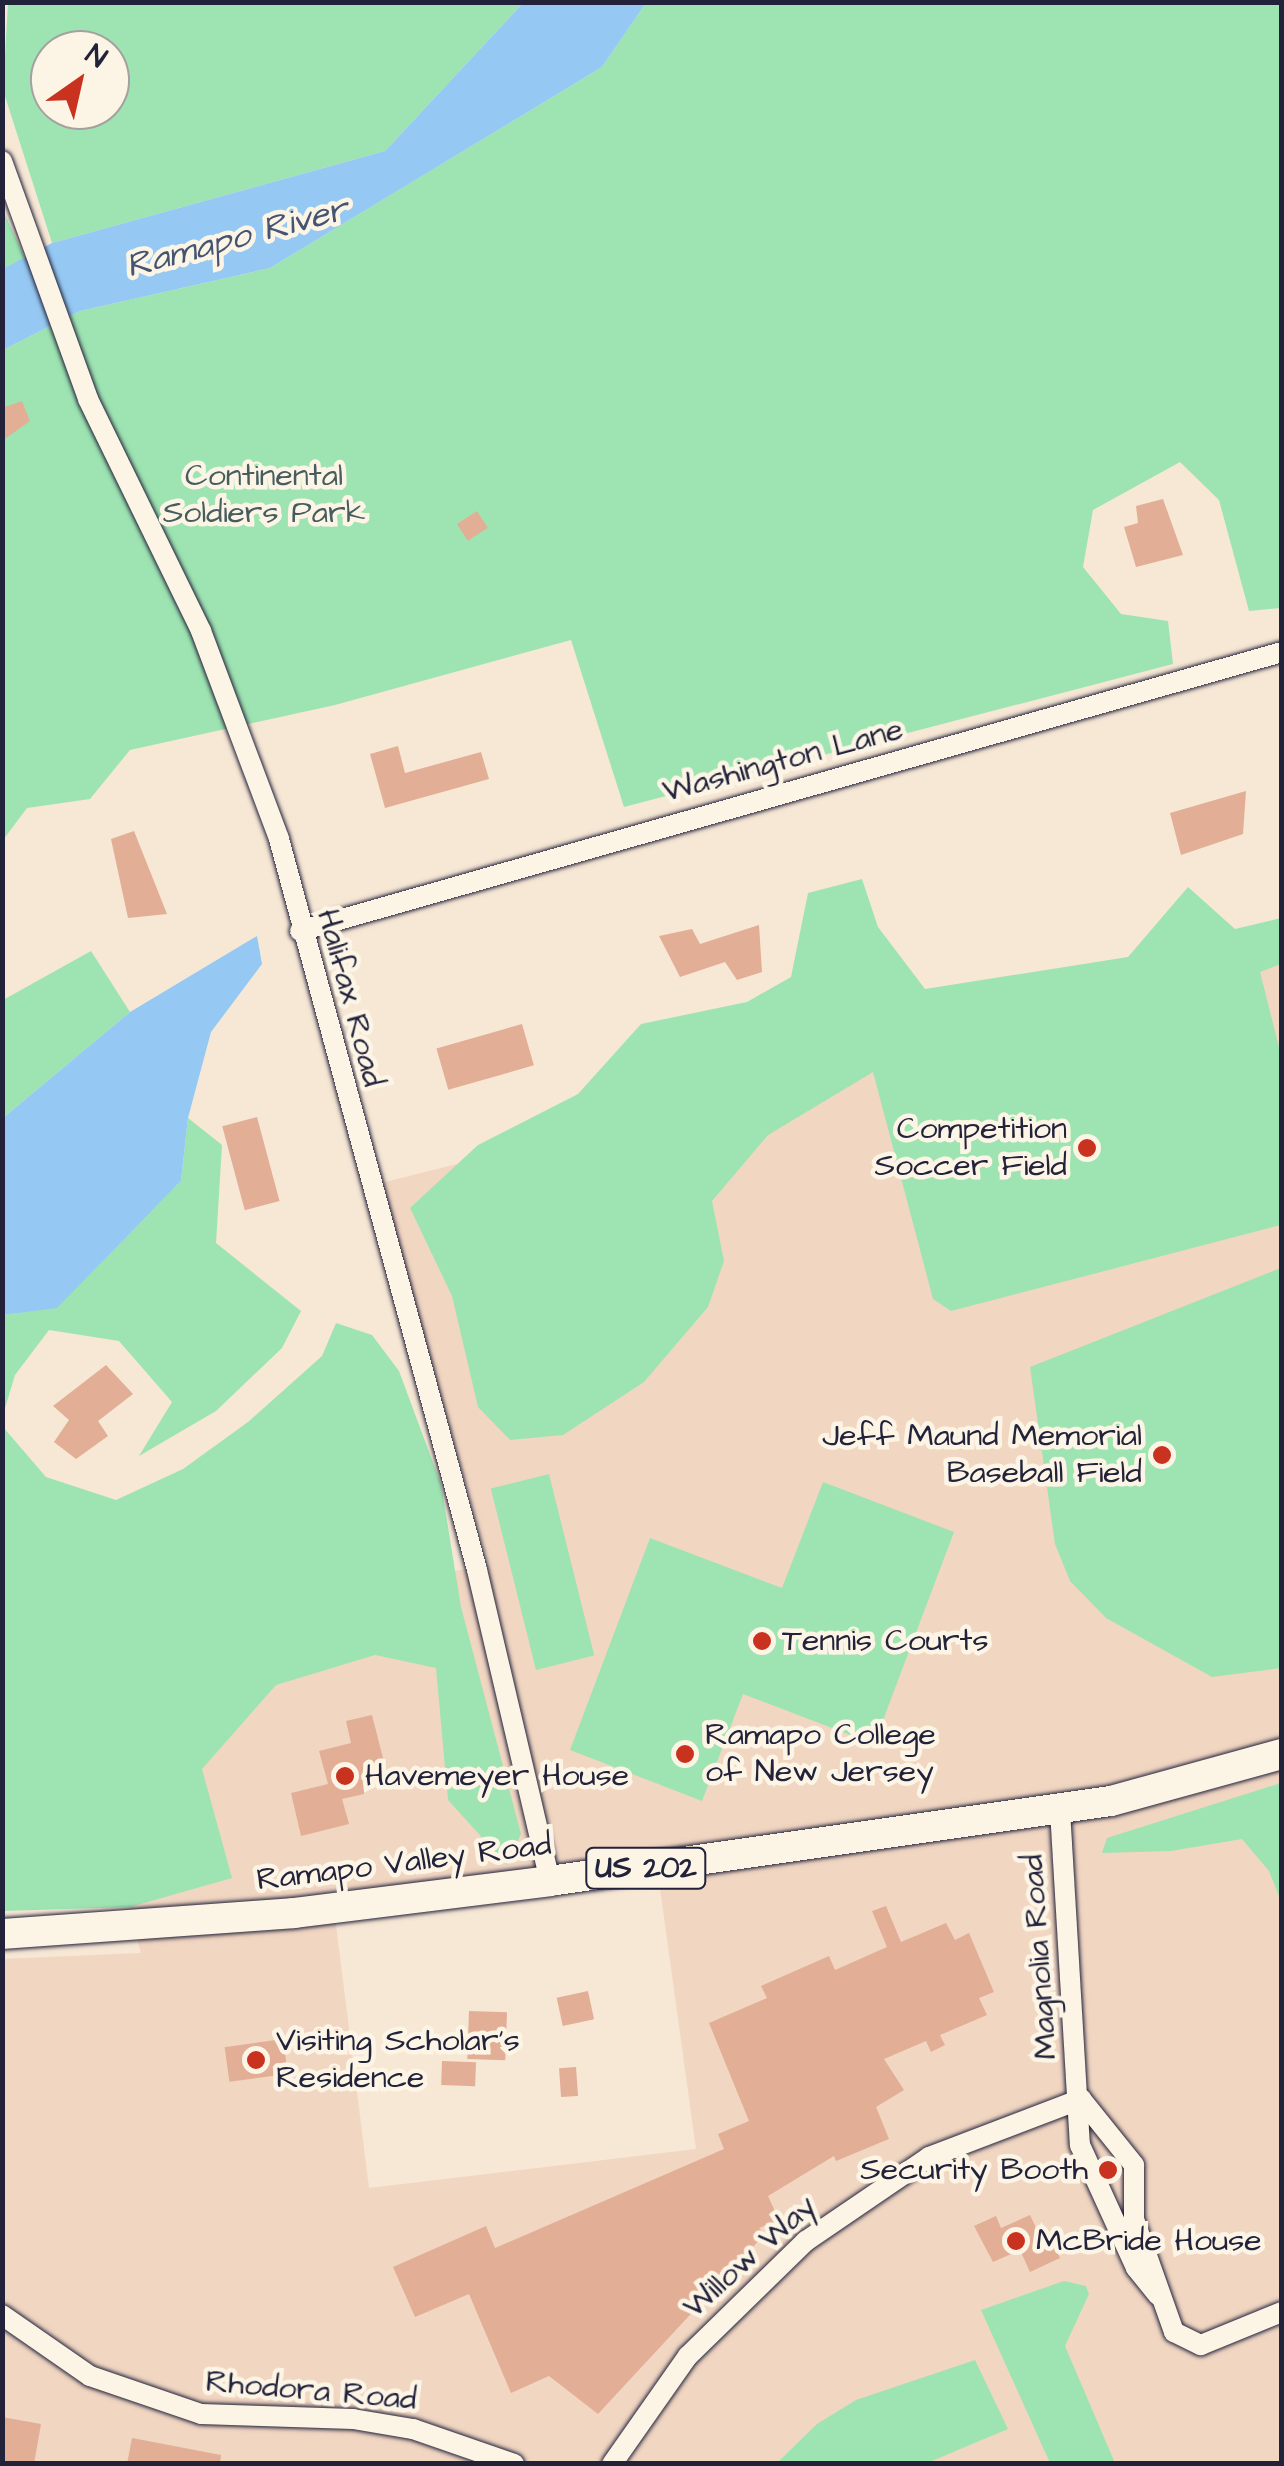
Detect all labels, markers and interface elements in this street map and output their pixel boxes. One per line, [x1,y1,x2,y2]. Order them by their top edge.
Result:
north arrow [30,30,130,130]
text: N [78,35,114,77]
water label: Ramapo River [122,188,352,288]
park label: Continental Soldiers Park [163,458,365,533]
street label: Washington Lane [659,710,907,812]
street label: Halifax Road [308,905,392,1091]
place label: Competition Soccer Field [874,1111,1067,1186]
marker: Competition Soccer Field [1076,1137,1098,1159]
place label: Jeff Maund Memorial Baseball Field [822,1418,1142,1493]
marker: Jeff Maund Memorial Baseball Field [1151,1444,1173,1466]
place label: Tennis Courts [782,1622,989,1660]
marker: Tennis Courts [751,1630,773,1652]
place label: Ramapo College of New Jersey [705,1717,936,1792]
marker: Ramapo College of New Jersey [674,1743,696,1765]
place label: Havemeyer House [365,1757,629,1795]
marker: Havemeyer House [334,1765,356,1787]
street label: Ramapo Valley Road [255,1826,553,1900]
road number: US 202 [584,1843,708,1893]
street label: Magnolia Road [1014,1853,1066,2061]
place label: Visiting Scholar's Residence [276,2023,520,2098]
marker: Visiting Scholar's Residence [245,2049,267,2071]
place label: Security Booth [860,2151,1088,2189]
marker: Security Booth [1097,2159,1119,2181]
street label: Willow Way [676,2187,824,2327]
place label: McBride House [1036,2222,1262,2260]
marker: McBride House [1005,2230,1027,2252]
street label: Rhodora Road [204,2363,418,2419]

